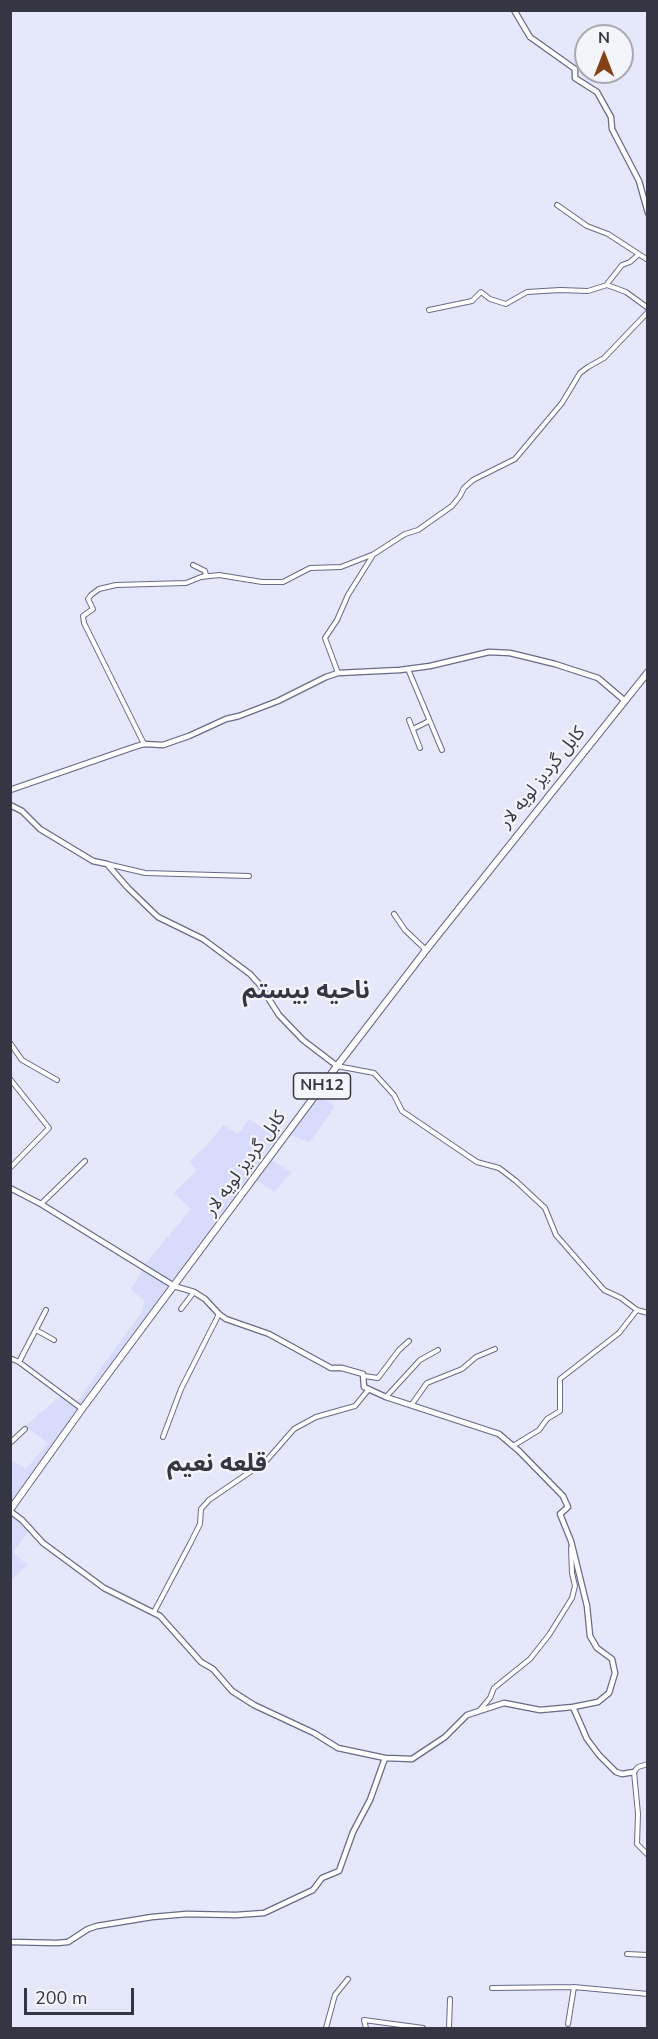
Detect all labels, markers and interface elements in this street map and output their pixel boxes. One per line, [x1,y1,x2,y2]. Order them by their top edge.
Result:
north arrow [574,24,634,84]
text: N [598,27,610,49]
street label: کابل گردیز لویه لار [496,723,590,833]
district label: ناحیه بیستم [242,978,370,1006]
road number: NH12 [294,1073,350,1099]
street label: کابل گردیز لویه لار [201,1107,291,1221]
district label: قلعه نعيم [167,1451,267,1479]
scale bar [27,1976,136,2014]
text: 200 m [35,1986,87,2010]

